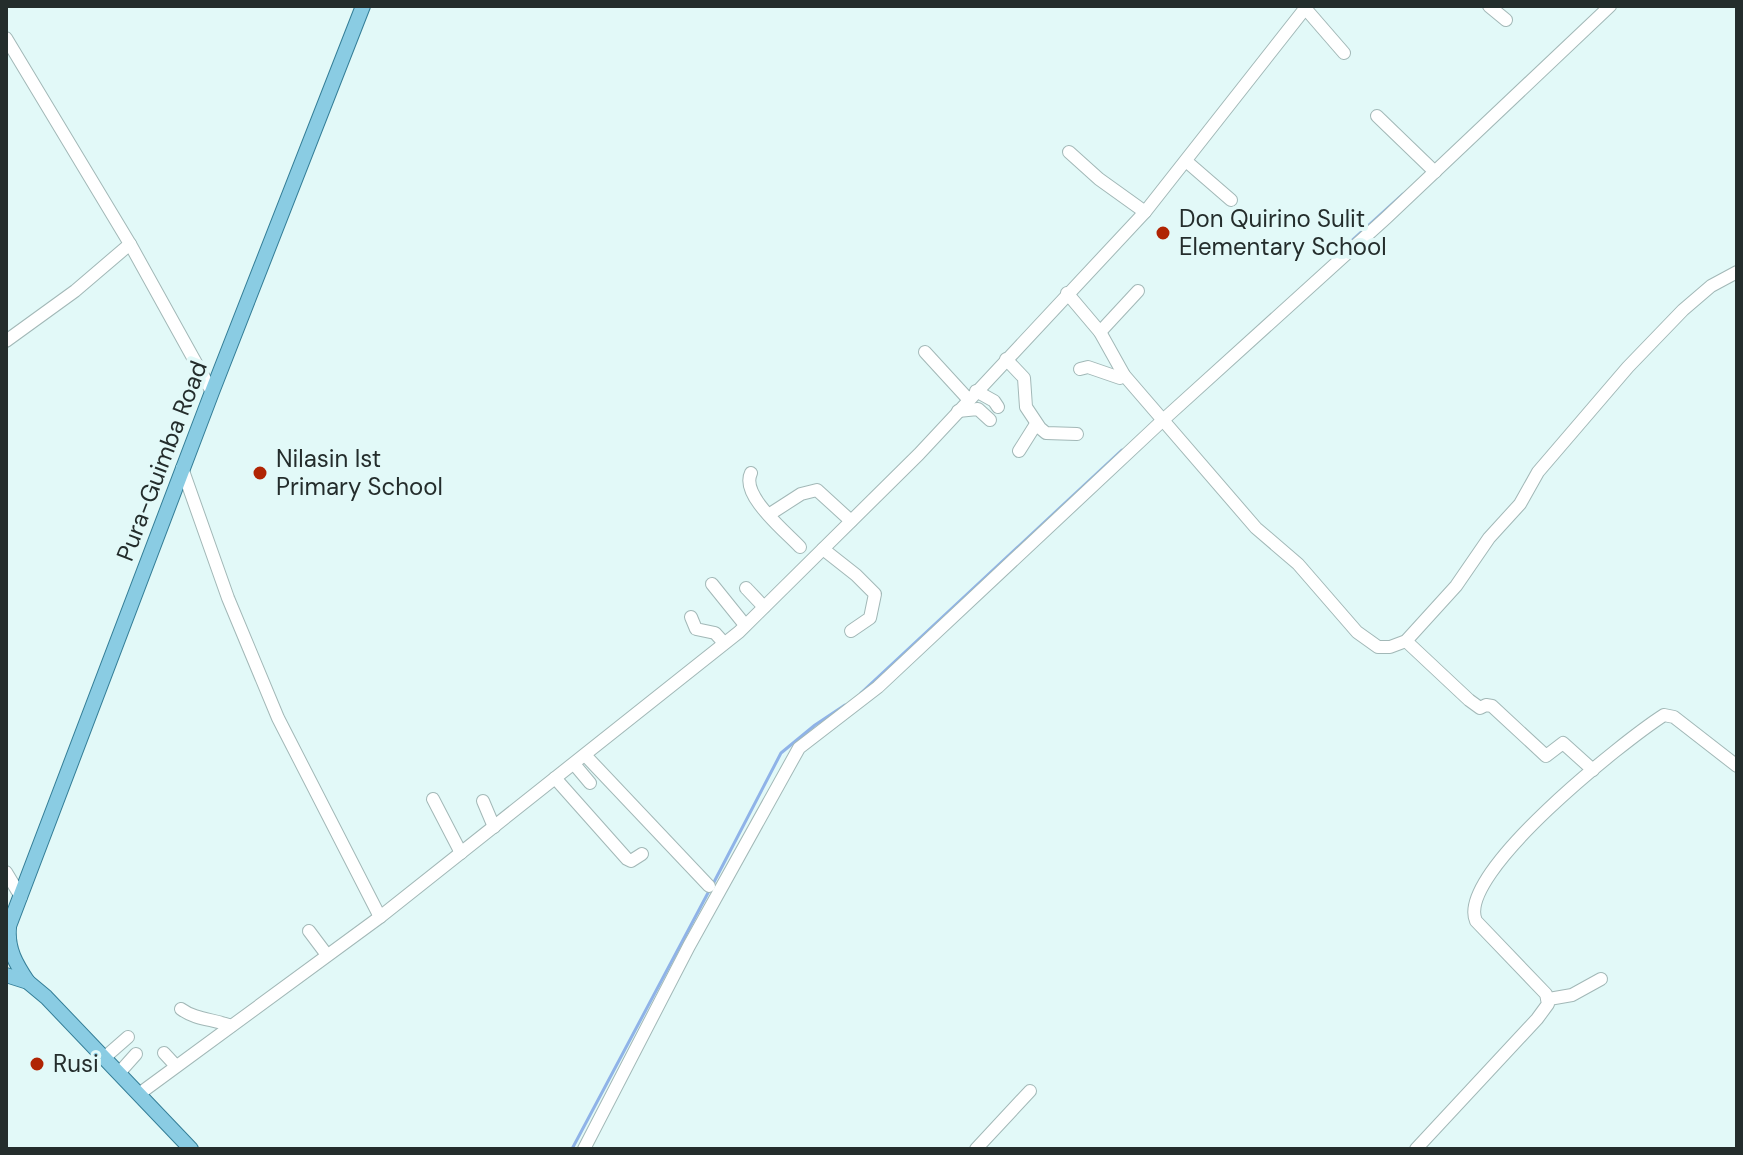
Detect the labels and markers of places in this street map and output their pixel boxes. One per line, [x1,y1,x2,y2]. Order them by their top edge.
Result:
place label: Don Quirino Sulit Elementary School [1179,203,1387,262]
marker: Don Quirino Sulit Elementary School [1154,224,1172,242]
place label: Nilasin Ist Primary School [276,443,443,502]
marker: Nilasin Ist Primary School [251,464,269,482]
place label: Rusi [53,1048,99,1079]
marker: Rusi [28,1055,46,1073]

